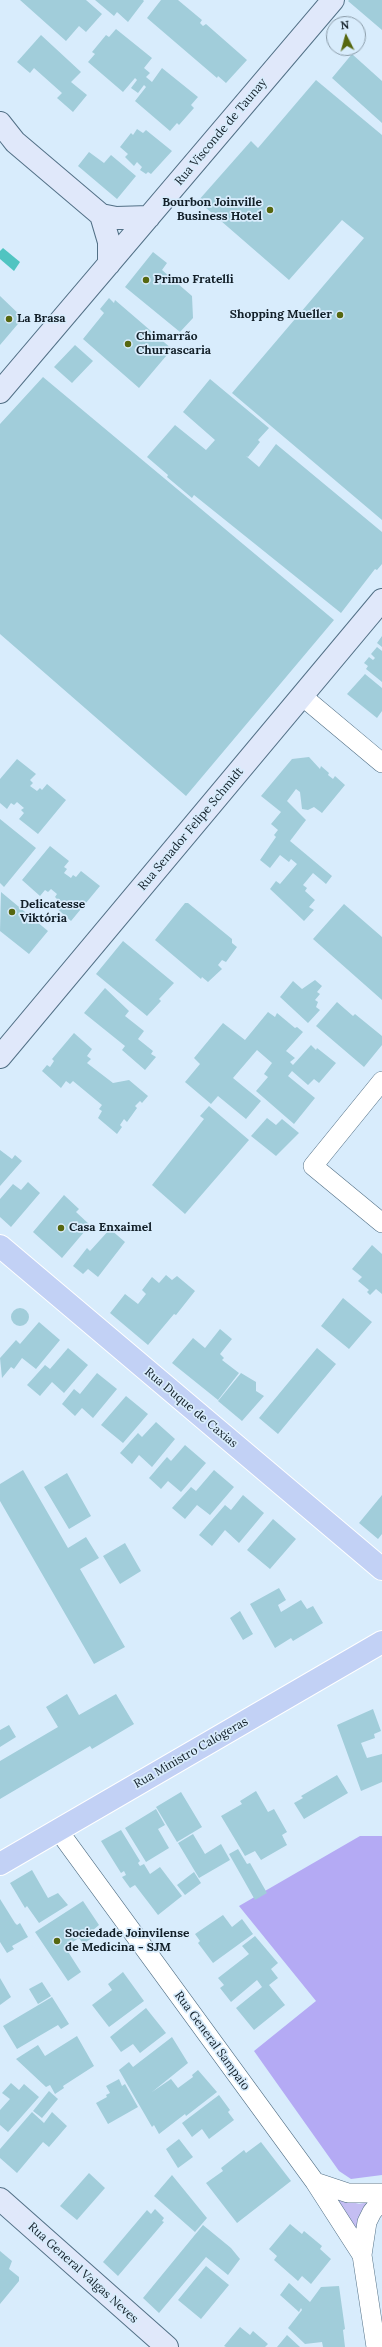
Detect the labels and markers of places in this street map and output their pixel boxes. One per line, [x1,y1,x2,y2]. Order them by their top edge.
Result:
place label: Bourbon Joinville Business Hotel [162,196,262,224]
marker: Bourbon Joinville Business Hotel [265,205,275,215]
place label: Primo Fratelli [154,273,234,287]
marker: Primo Fratelli [141,275,151,285]
place label: Shopping Mueller [230,308,332,322]
marker: Shopping Mueller [335,310,345,320]
place label: La Brasa [17,312,66,326]
marker: La Brasa [4,314,14,324]
place label: Chimarrão Churrascaria [136,330,211,358]
marker: Chimarrão Churrascaria [123,339,133,349]
place label: Delicatesse Viktória [20,898,85,926]
marker: Delicatesse Viktória [7,907,17,917]
place label: Casa Enxaimel [69,1221,152,1235]
marker: Casa Enxaimel [56,1223,66,1233]
place label: Sociedade Joinvilense de Medicina - SJM [65,1927,190,1955]
marker: Sociedade Joinvilense de Medicina - SJM [52,1936,62,1946]

